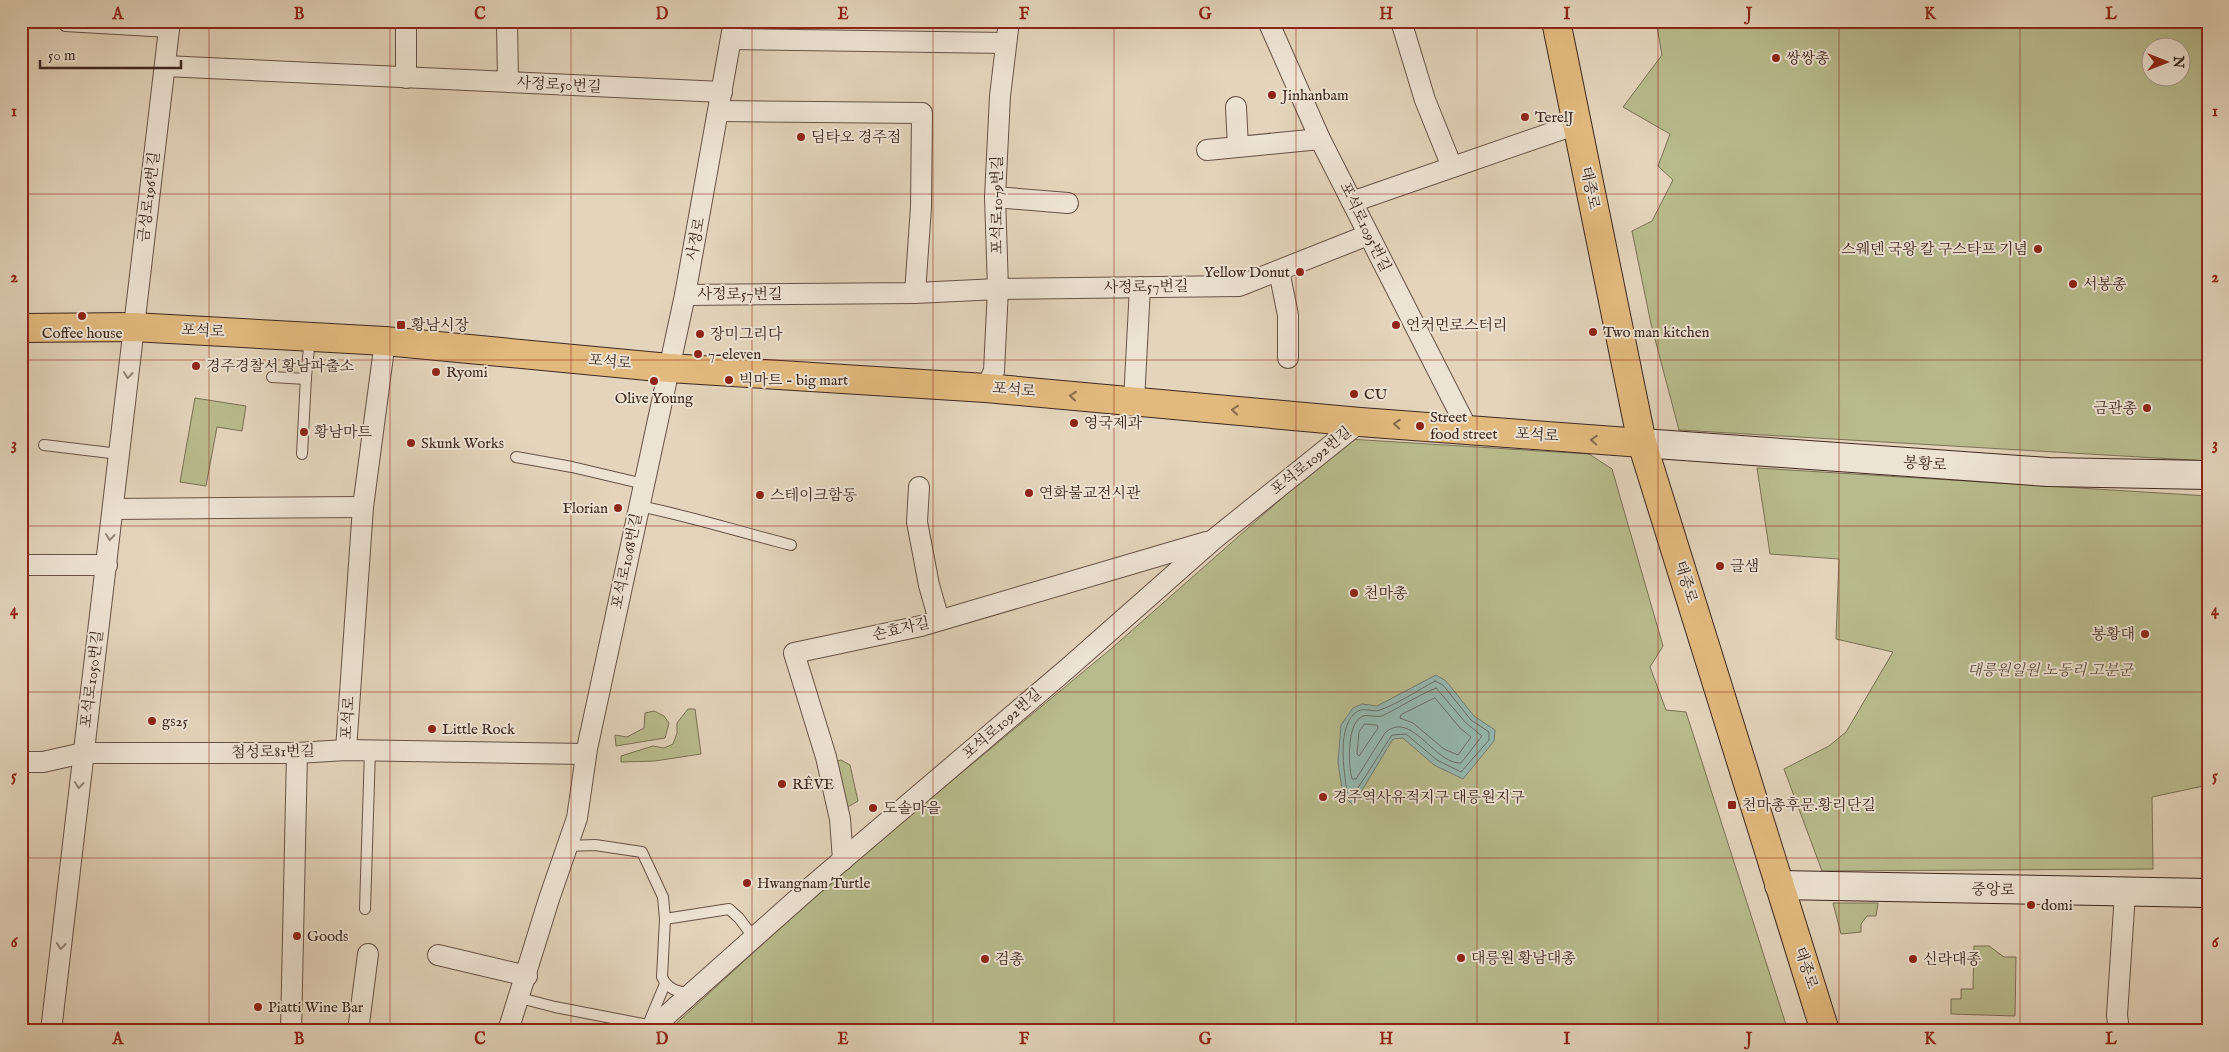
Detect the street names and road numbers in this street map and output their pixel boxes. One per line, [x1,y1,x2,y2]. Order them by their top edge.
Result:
street label: 사정로50번길 [516,73,602,97]
street label: 금성로196번길 [134,151,164,243]
street label: 포석로1079번길 [988,156,1007,254]
street label: 태종로 [1576,165,1604,212]
street label: 포석로1095번길 [1335,179,1395,275]
street label: 사정로 [683,215,710,262]
street label: 사정로57번길 [1103,277,1189,297]
street label: 사정로57번길 [698,285,782,304]
street label: 포석로 [181,320,226,342]
street label: 포석로 [588,351,633,373]
street label: 포석로 [992,379,1037,401]
street label: 포석로1092번길 [1267,422,1355,500]
street label: 포석로 [1515,424,1560,446]
street label: 봉황로 [1903,453,1948,475]
street label: 포석로1068번길 [608,511,646,611]
street label: 태종로 [1671,558,1702,606]
street label: 손효자길 [871,613,931,645]
street label: 포석로1050번길 [77,629,107,729]
street label: 포석로1092번길 [958,684,1046,764]
street label: 포석로 [337,695,359,740]
street label: 첨성로81번길 [231,742,315,762]
street label: 중앙로 [1971,880,2015,900]
street label: 태종로 [1790,944,1822,992]

